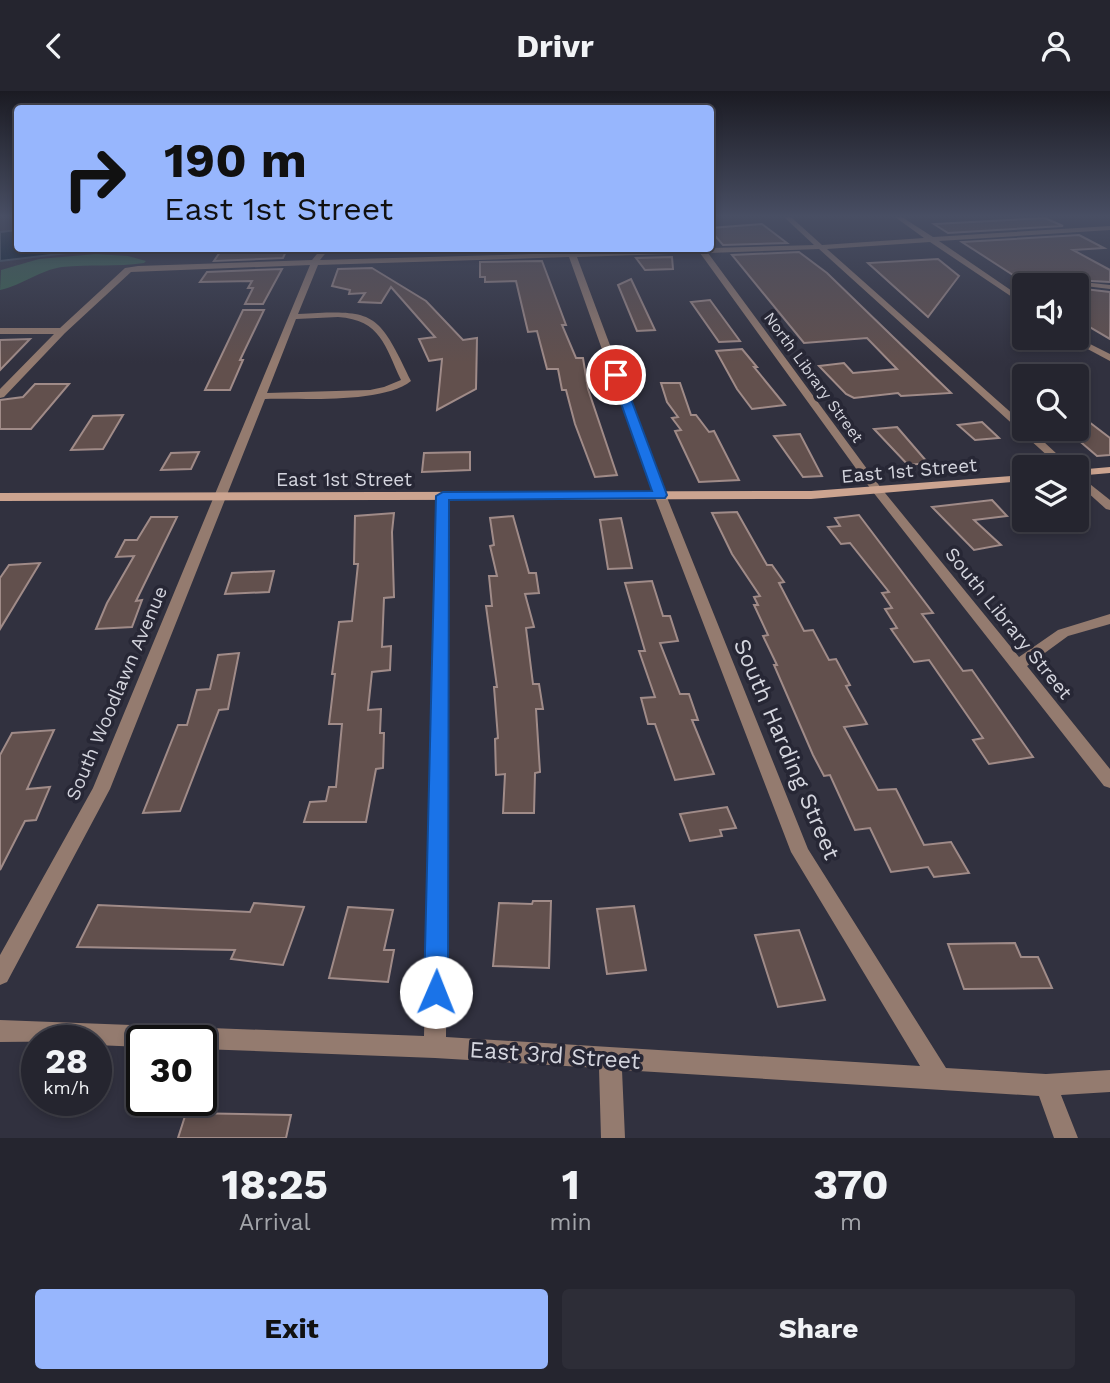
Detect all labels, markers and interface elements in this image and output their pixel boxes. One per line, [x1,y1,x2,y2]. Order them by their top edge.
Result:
icon: back [35,27,73,65]
text: Drivr [516,27,594,65]
icon: person [1037,27,1075,65]
text: 190 m [164,131,307,189]
icon: right [49,133,140,224]
text: East 1st Street [164,190,393,228]
map controls [1012,273,1089,532]
button: sound [1012,273,1089,350]
street label: North Library Street [760,308,867,446]
pin [586,345,646,405]
icon: arrive [597,356,635,394]
button: search [1012,364,1089,441]
street label: East 1st Street [840,453,978,488]
button: layers [1012,455,1089,532]
street label: East 1st Street [276,468,412,491]
street label: South Library Street [940,543,1077,704]
street label: South Woodlawn Avenue [61,583,172,804]
street label: South Harding Street [728,635,845,864]
position arrow [399,955,473,1029]
speed limit sign: 30 [126,1025,217,1116]
street label: East 3rd Street [469,1036,642,1075]
text: 28 [45,1040,88,1082]
text: km/h [43,1077,90,1098]
text: 18:25 [221,1160,328,1209]
text: 1 [562,1160,580,1209]
text: 370 [813,1160,889,1209]
text: Arrival [239,1209,311,1236]
text: min [550,1209,592,1236]
text: m [840,1209,862,1236]
button: Exit [35,1289,548,1369]
button: Share [562,1289,1075,1369]

